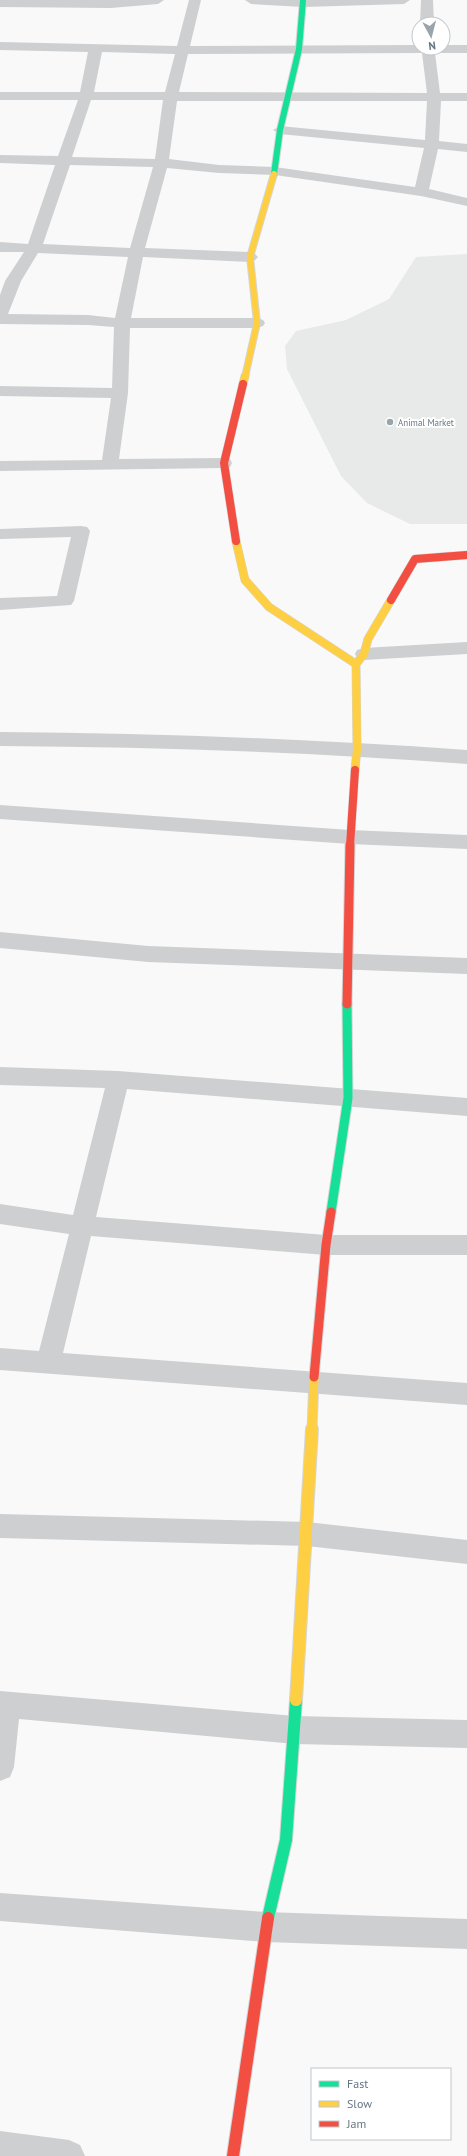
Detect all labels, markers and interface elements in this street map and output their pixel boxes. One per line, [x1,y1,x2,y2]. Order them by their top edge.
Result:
north arrow [411,16,451,56]
text: N [428,39,437,53]
marker: Animal Market [385,417,395,427]
place label: Animal Market [398,417,454,428]
legend [311,2068,451,2140]
text: Fast [347,2076,368,2091]
text: Slow [347,2096,372,2111]
text: Jam [346,2116,366,2131]

